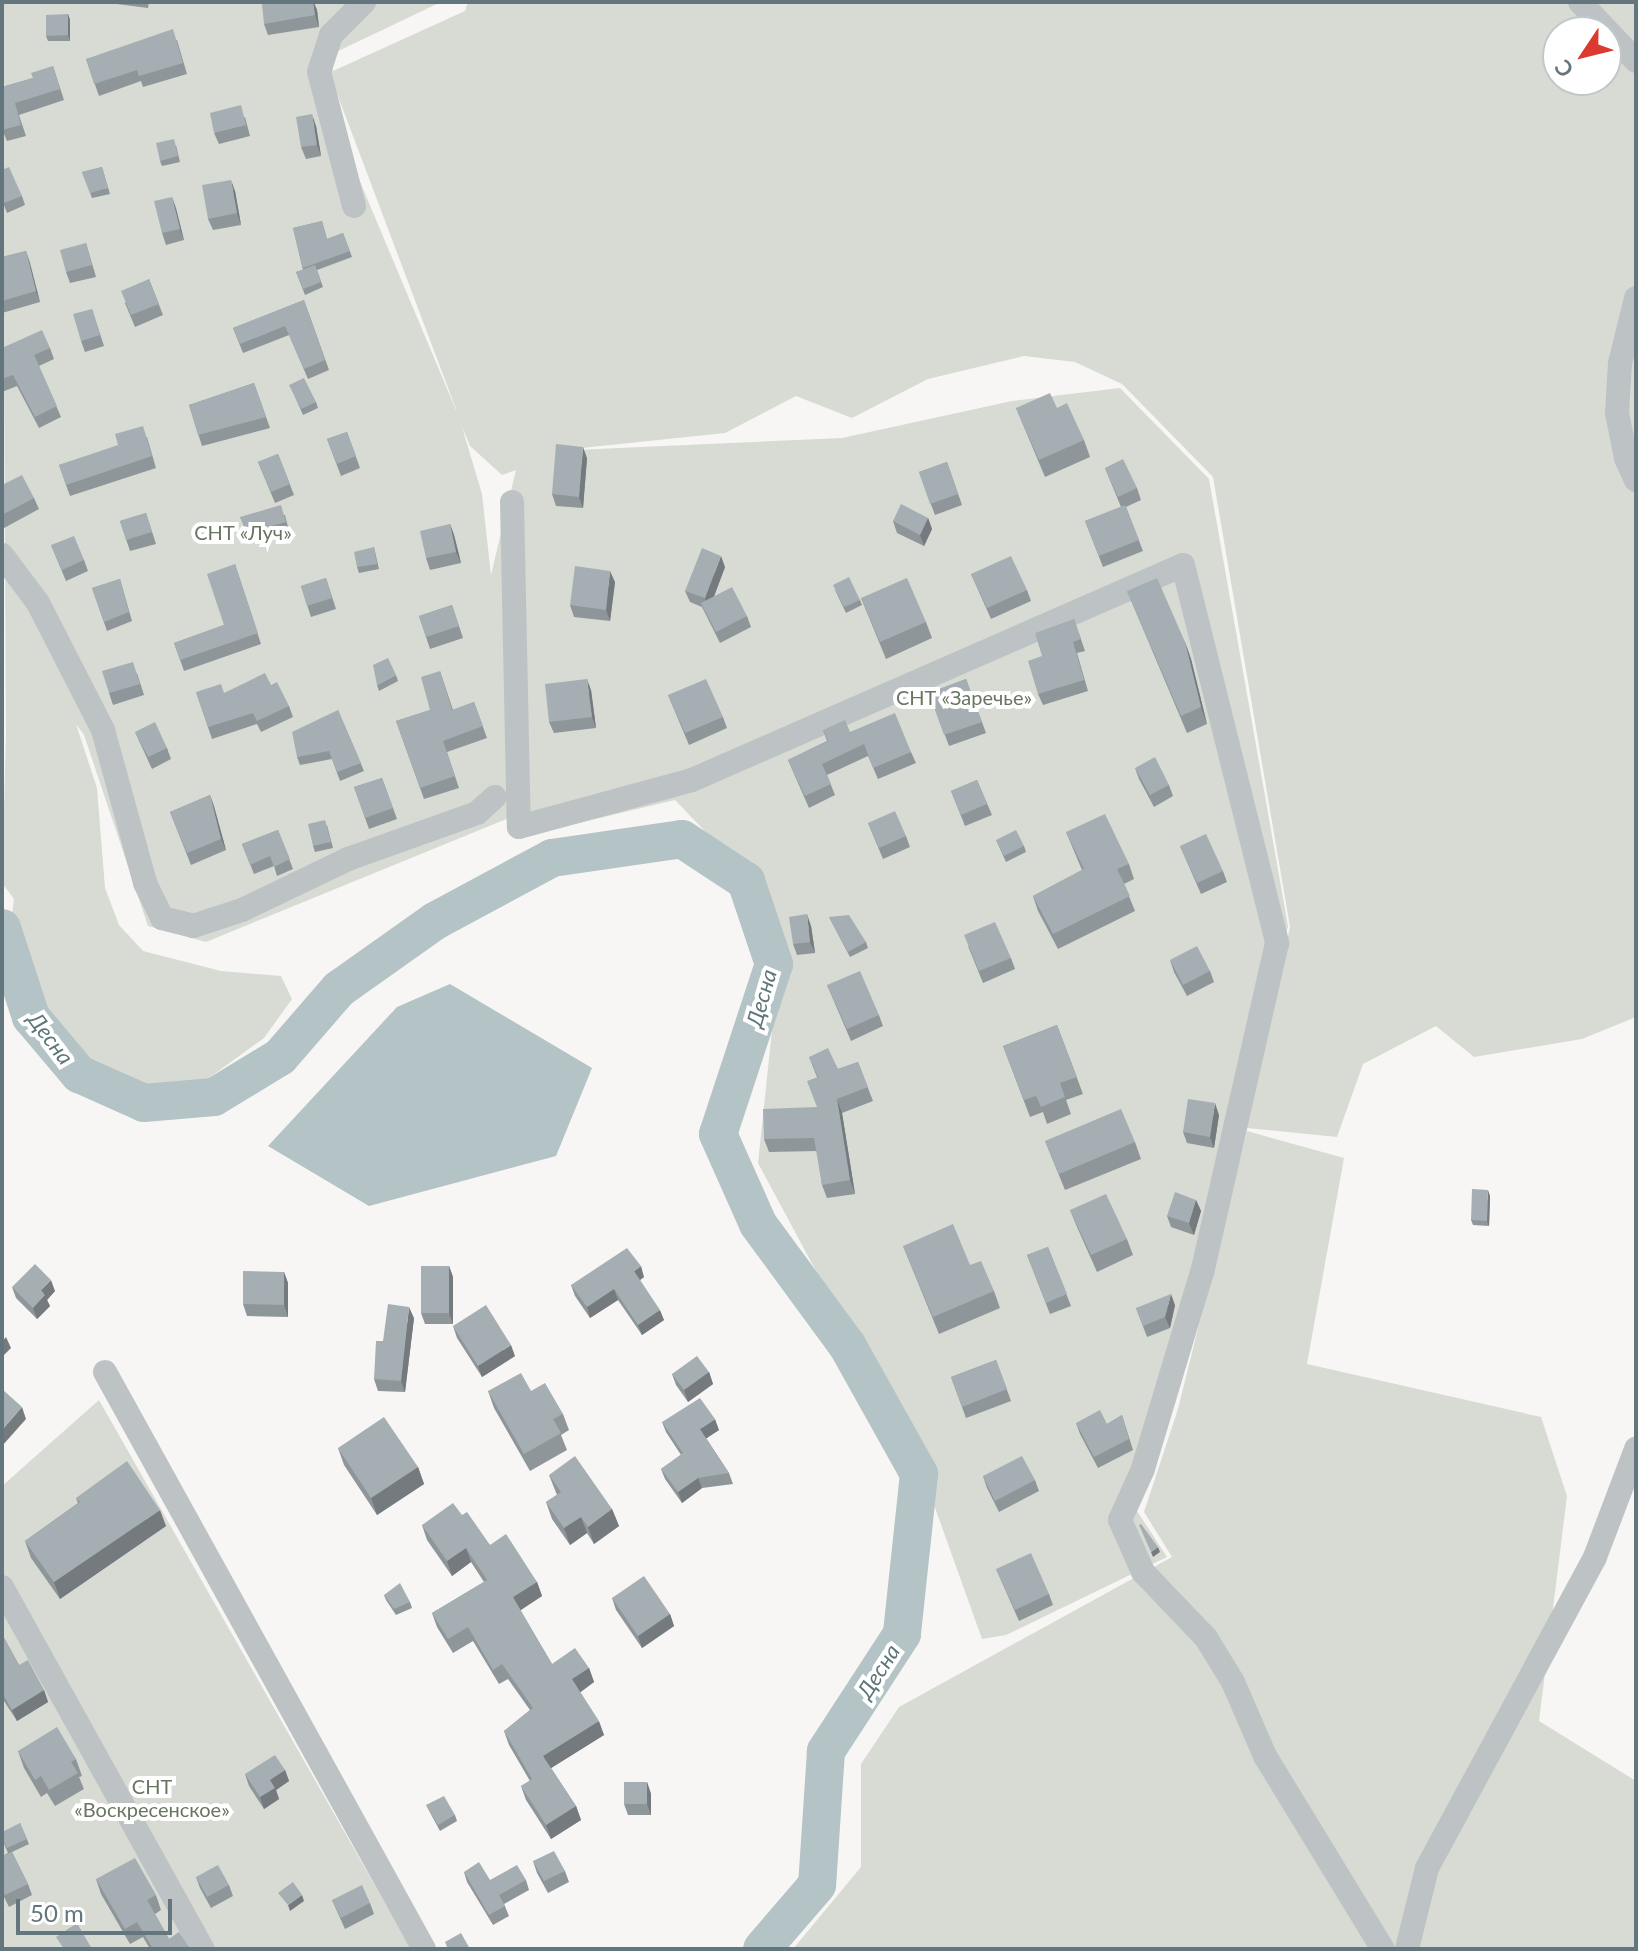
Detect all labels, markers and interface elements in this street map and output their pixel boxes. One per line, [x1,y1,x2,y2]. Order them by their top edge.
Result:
north arrow [1542,16,1622,96]
text: С [1548,55,1579,83]
park label: СНТ «Луч» [194,520,292,544]
park label: СНТ «Заречье» [896,685,1032,709]
water label: Десна [740,966,782,1030]
water label: Десна [23,1007,79,1069]
water label: Десна [851,1639,905,1703]
park label: СНТ «Воскресенское» [74,1774,230,1821]
scale bar [20,1883,176,1933]
text: 50 m [30,1898,84,1927]

